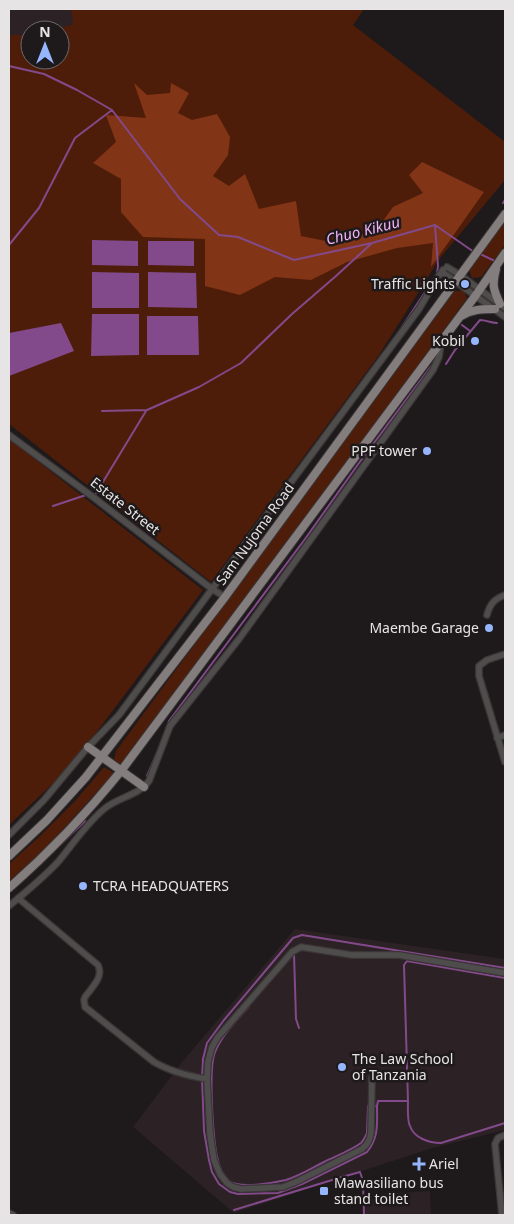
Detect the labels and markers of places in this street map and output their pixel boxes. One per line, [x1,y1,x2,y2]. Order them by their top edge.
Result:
place label: Traffic Lights [371,274,455,293]
marker: Traffic Lights [459,278,471,290]
place label: Kobil [432,331,465,350]
marker: Kobil [469,335,481,347]
place label: PPF tower [351,441,417,460]
marker: PPF tower [421,445,433,457]
place label: Maembe Garage [369,618,479,637]
marker: Maembe Garage [483,622,495,634]
place label: TCRA HEADQUATERS [93,876,229,895]
marker: TCRA HEADQUATERS [77,880,89,892]
place label: The Law School of Tanzania [352,1049,453,1084]
marker: The Law School of Tanzania [336,1061,348,1073]
place label: Ariel [429,1154,459,1173]
marker: Ariel [413,1158,425,1170]
place label: Mawasiliano bus stand toilet [334,1173,444,1208]
marker: Mawasiliano bus stand toilet [318,1185,330,1197]

